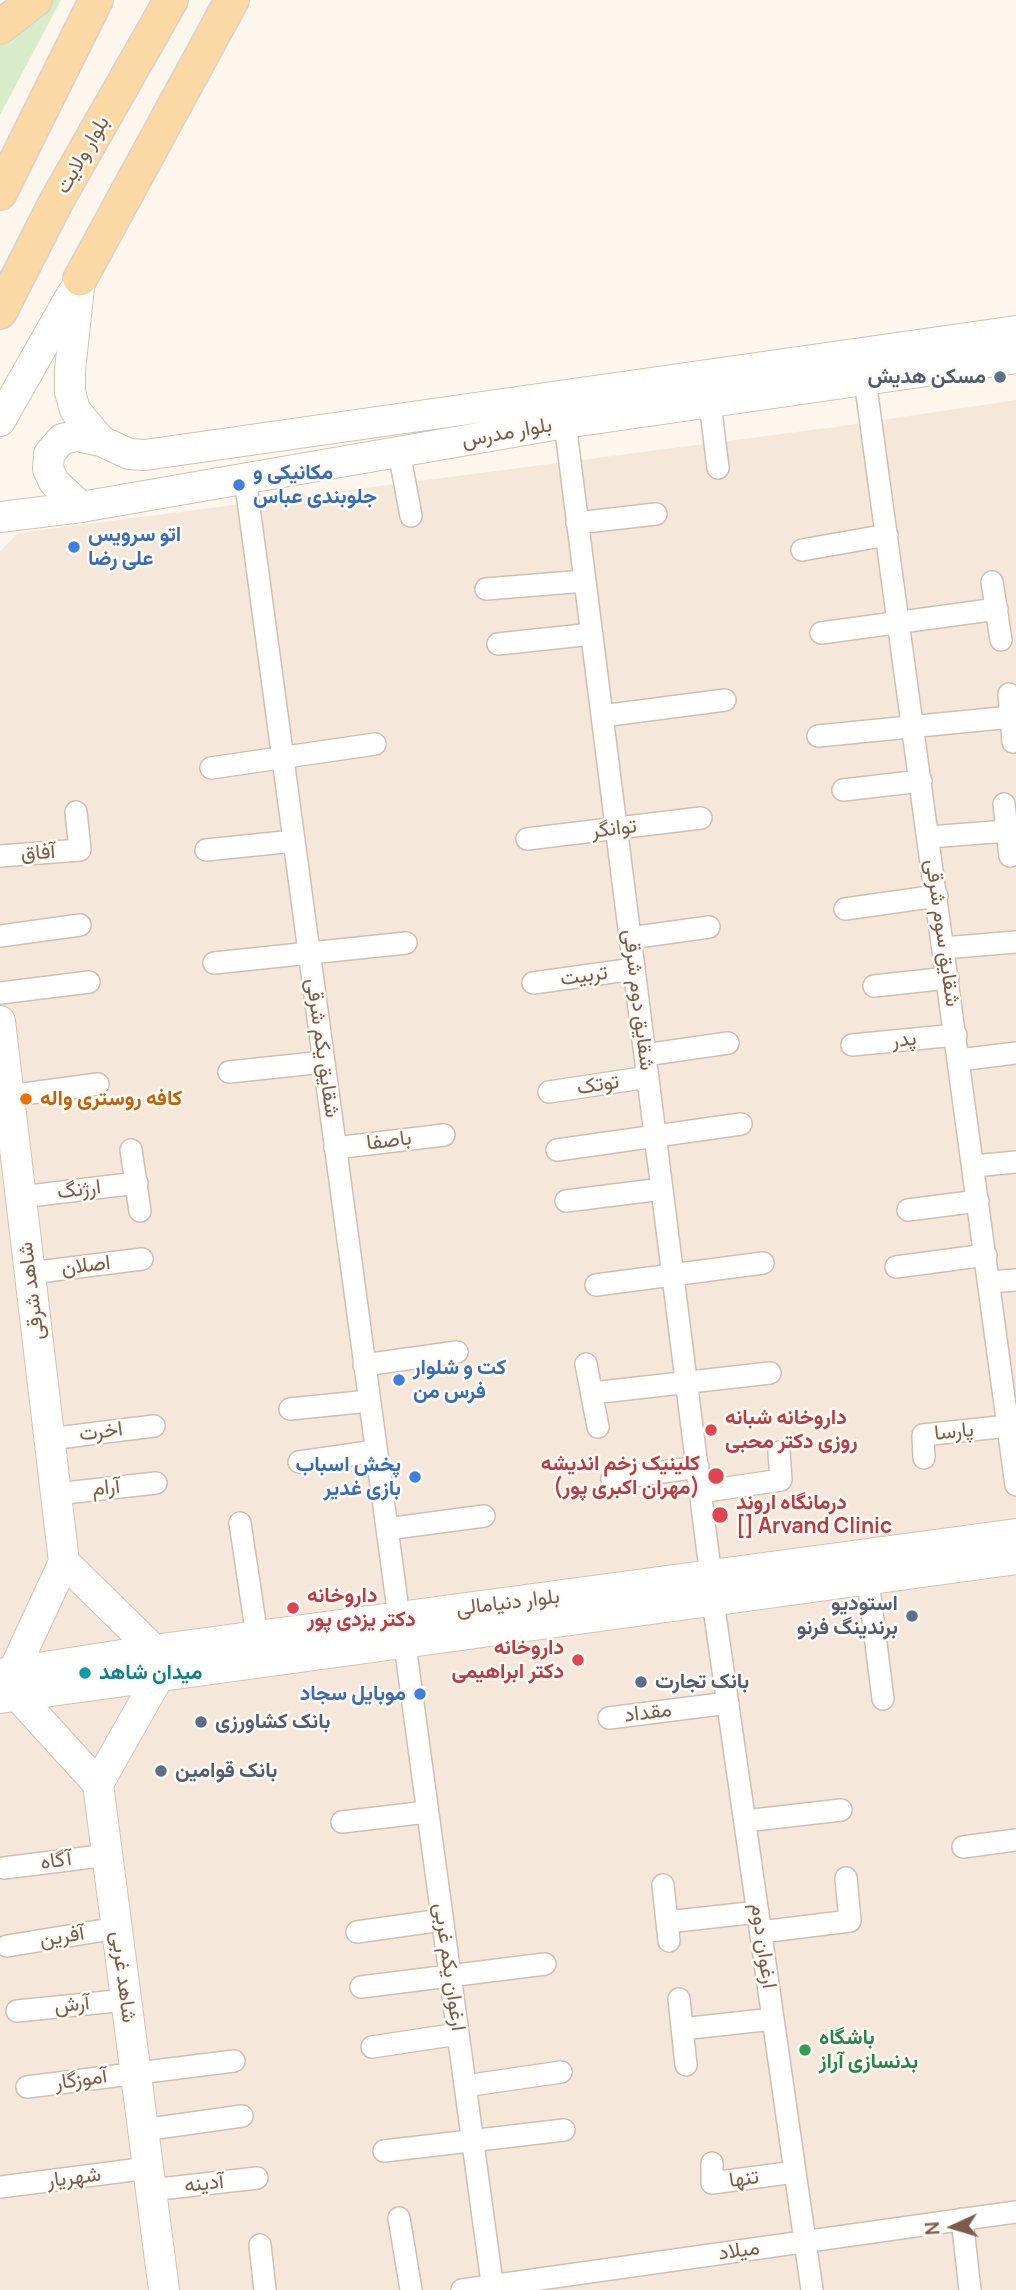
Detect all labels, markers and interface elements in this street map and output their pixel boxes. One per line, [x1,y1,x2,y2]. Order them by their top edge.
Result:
street label: بلوار ولایت [51,112,115,198]
place label: مسکن هدیش [867,364,986,390]
marker: مسکن هدیش [992,369,1008,385]
street label: بلوار مدرس [460,413,554,453]
place label: مکانیکی و جلوبندی عباس [253,460,377,510]
marker: مکانیکی و جلوبندی عباس [231,477,247,493]
place label: اتو سرویس علی رضا [88,522,181,572]
marker: اتو سرویس علی رضا [66,539,82,555]
street label: توانگر [590,814,638,844]
street label: آفاق [20,839,56,867]
street label: شقایق سوم شرقی [919,858,965,1008]
street label: شقایق دوم شرقی [617,928,659,1072]
street label: تربیت [559,960,609,992]
street label: شقایق یکم شرقی [300,977,344,1119]
street label: پدر [890,1026,918,1054]
street label: توتک [575,1069,621,1101]
place label: کافه روستری واله [40,1086,182,1112]
marker: کافه روستری واله [18,1091,34,1107]
street label: باصفا [365,1126,413,1156]
street label: ارژنگ [56,1175,102,1205]
street label: شاهد شرقی [13,1241,51,1341]
street label: اصلان [60,1250,112,1282]
place label: کت و شلوار فرس من [413,1355,506,1405]
marker: کت و شلوار فرس من [391,1372,407,1388]
place label: داروخانه شبانه روزی دکتر محبی [725,1405,858,1455]
street label: اخرت [78,1417,124,1447]
street label: پارسا [933,1417,975,1447]
marker: داروخانه شبانه روزی دکتر محبی [703,1422,719,1438]
place label: کلینیک زخم اندیشه (مهران اکبری پور) [541,1451,700,1501]
place label: پخش اسباب بازی غدیر [296,1452,401,1502]
marker: کلینیک زخم اندیشه (مهران اکبری پور) [706,1466,726,1486]
marker: پخش اسباب بازی غدیر [407,1469,423,1485]
street label: آرام [91,1474,121,1502]
place label: درمانگاه اروند [] Arvand Clinic [736,1490,892,1540]
marker: درمانگاه اروند [] Arvand Clinic [710,1505,730,1525]
place label: داروخانه دکتر یزدی پور [307,1583,416,1633]
street label: بلوار دنیامالی [455,1584,561,1622]
place label: استودیو برندینگ فرنو [797,1591,898,1641]
marker: داروخانه دکتر یزدی پور [285,1600,301,1616]
marker: استودیو برندینگ فرنو [904,1608,920,1624]
place label: داروخانه دکتر ابراهیمی [451,1635,564,1685]
marker: داروخانه دکتر ابراهیمی [570,1652,586,1668]
place label: میدان شاهد [99,1660,202,1686]
marker: میدان شاهد [77,1665,93,1681]
place label: بانک تجارت [655,1669,749,1695]
marker: بانک تجارت [633,1674,649,1690]
place label: موبایل سجاد [300,1681,406,1707]
marker: موبایل سجاد [412,1686,428,1702]
street label: مقداد [623,1698,673,1728]
place label: بانک کشاورزی [215,1709,330,1735]
marker: بانک کشاورزی [193,1714,209,1730]
place label: بانک قوامین [175,1758,277,1784]
marker: بانک قوامین [153,1763,169,1779]
street label: آگاه [39,1846,73,1876]
street label: ارغوان یکم غربی [428,1901,470,2033]
street label: ارغوان دوم [745,1902,781,1990]
street label: آفرین [38,1921,86,1953]
street label: شاهد غربی [105,1930,141,2024]
street label: آرش [53,1991,91,2019]
place label: باشگاه بدنسازی آراز [819,2025,918,2075]
marker: باشگاه بدنسازی آراز [797,2042,813,2058]
street label: آموزگار [53,2064,109,2096]
street label: شهریار [45,2162,103,2194]
street label: تنها [727,2164,761,2194]
street label: آدینه [183,2169,225,2199]
north arrow [918,2192,988,2262]
text: N [919,2221,945,2236]
street label: میلاد [717,2236,761,2266]

